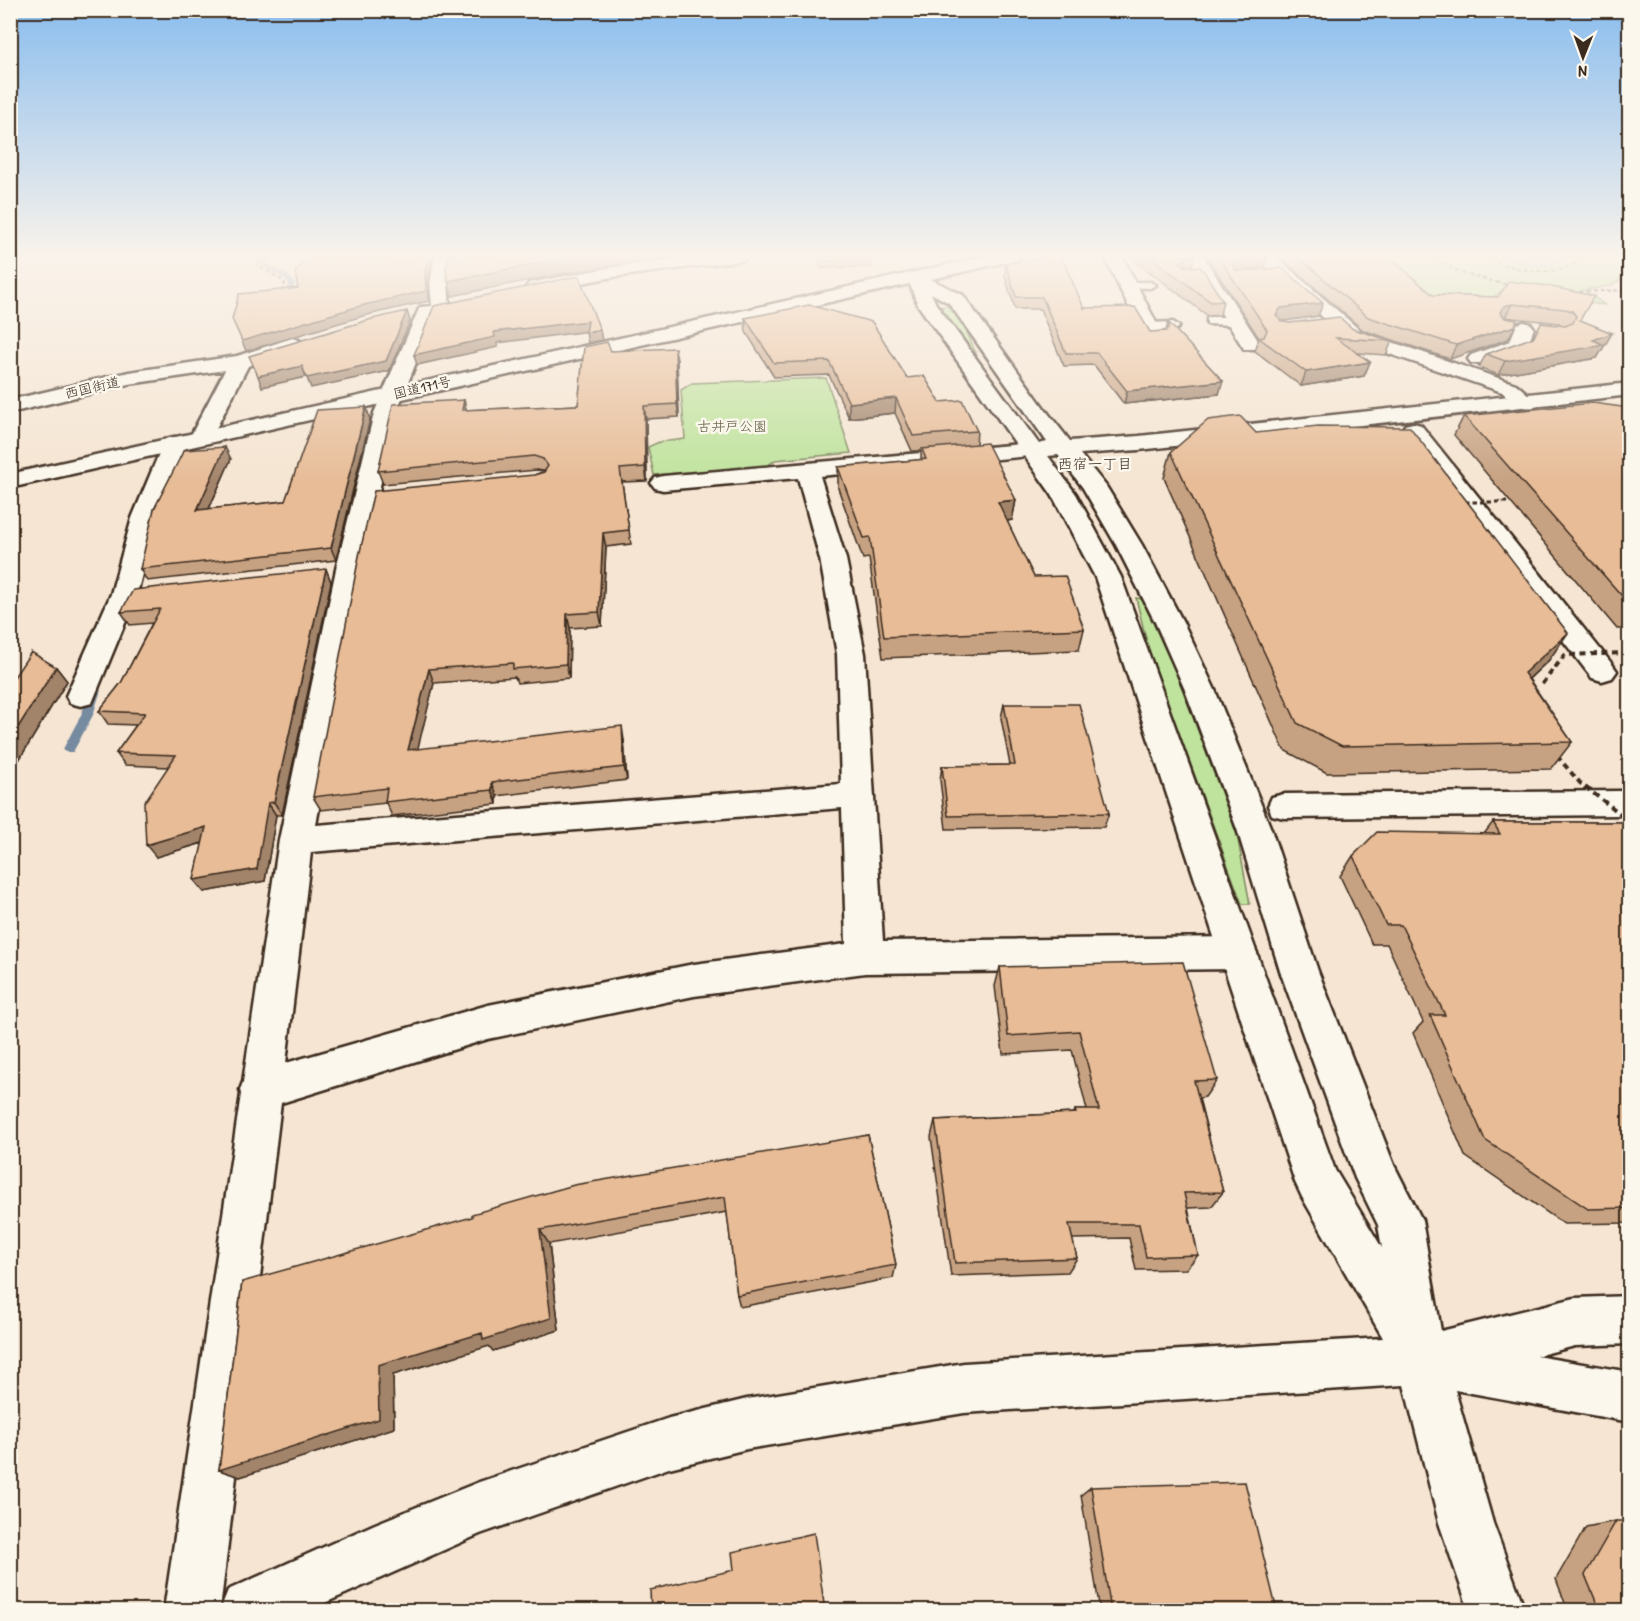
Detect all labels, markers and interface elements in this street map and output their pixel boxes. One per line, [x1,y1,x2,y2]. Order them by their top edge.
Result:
north arrow [1553,27,1613,87]
text: N [1578,61,1587,83]
street label: 西国街道 [63,371,121,403]
street label: 国道171号 [391,371,453,403]
park label: 古井戸公園 [697,416,767,435]
district label: 西宿一丁目 [1057,453,1133,474]

